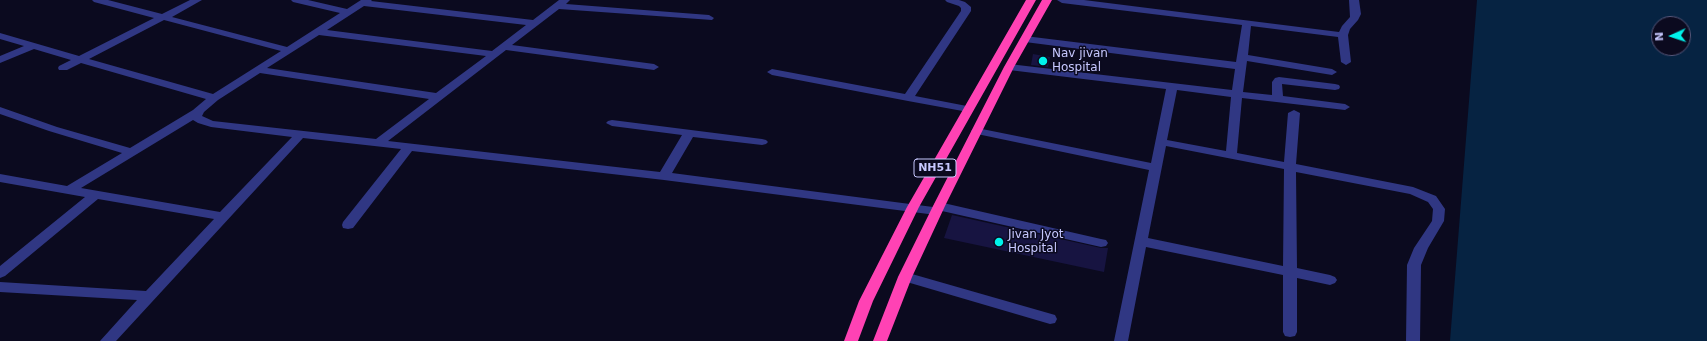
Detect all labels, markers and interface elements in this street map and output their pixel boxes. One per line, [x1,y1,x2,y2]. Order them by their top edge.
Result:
north arrow [1651,16,1691,56]
text: N [1653,32,1666,42]
place label: Nav jivan Hospital [1052,47,1108,75]
marker: Nav jivan Hospital [1037,55,1049,67]
road number: NH51 [914,159,956,177]
place label: Jivan Jyot Hospital [1008,228,1063,256]
marker: Jivan Jyot Hospital [993,236,1005,248]

